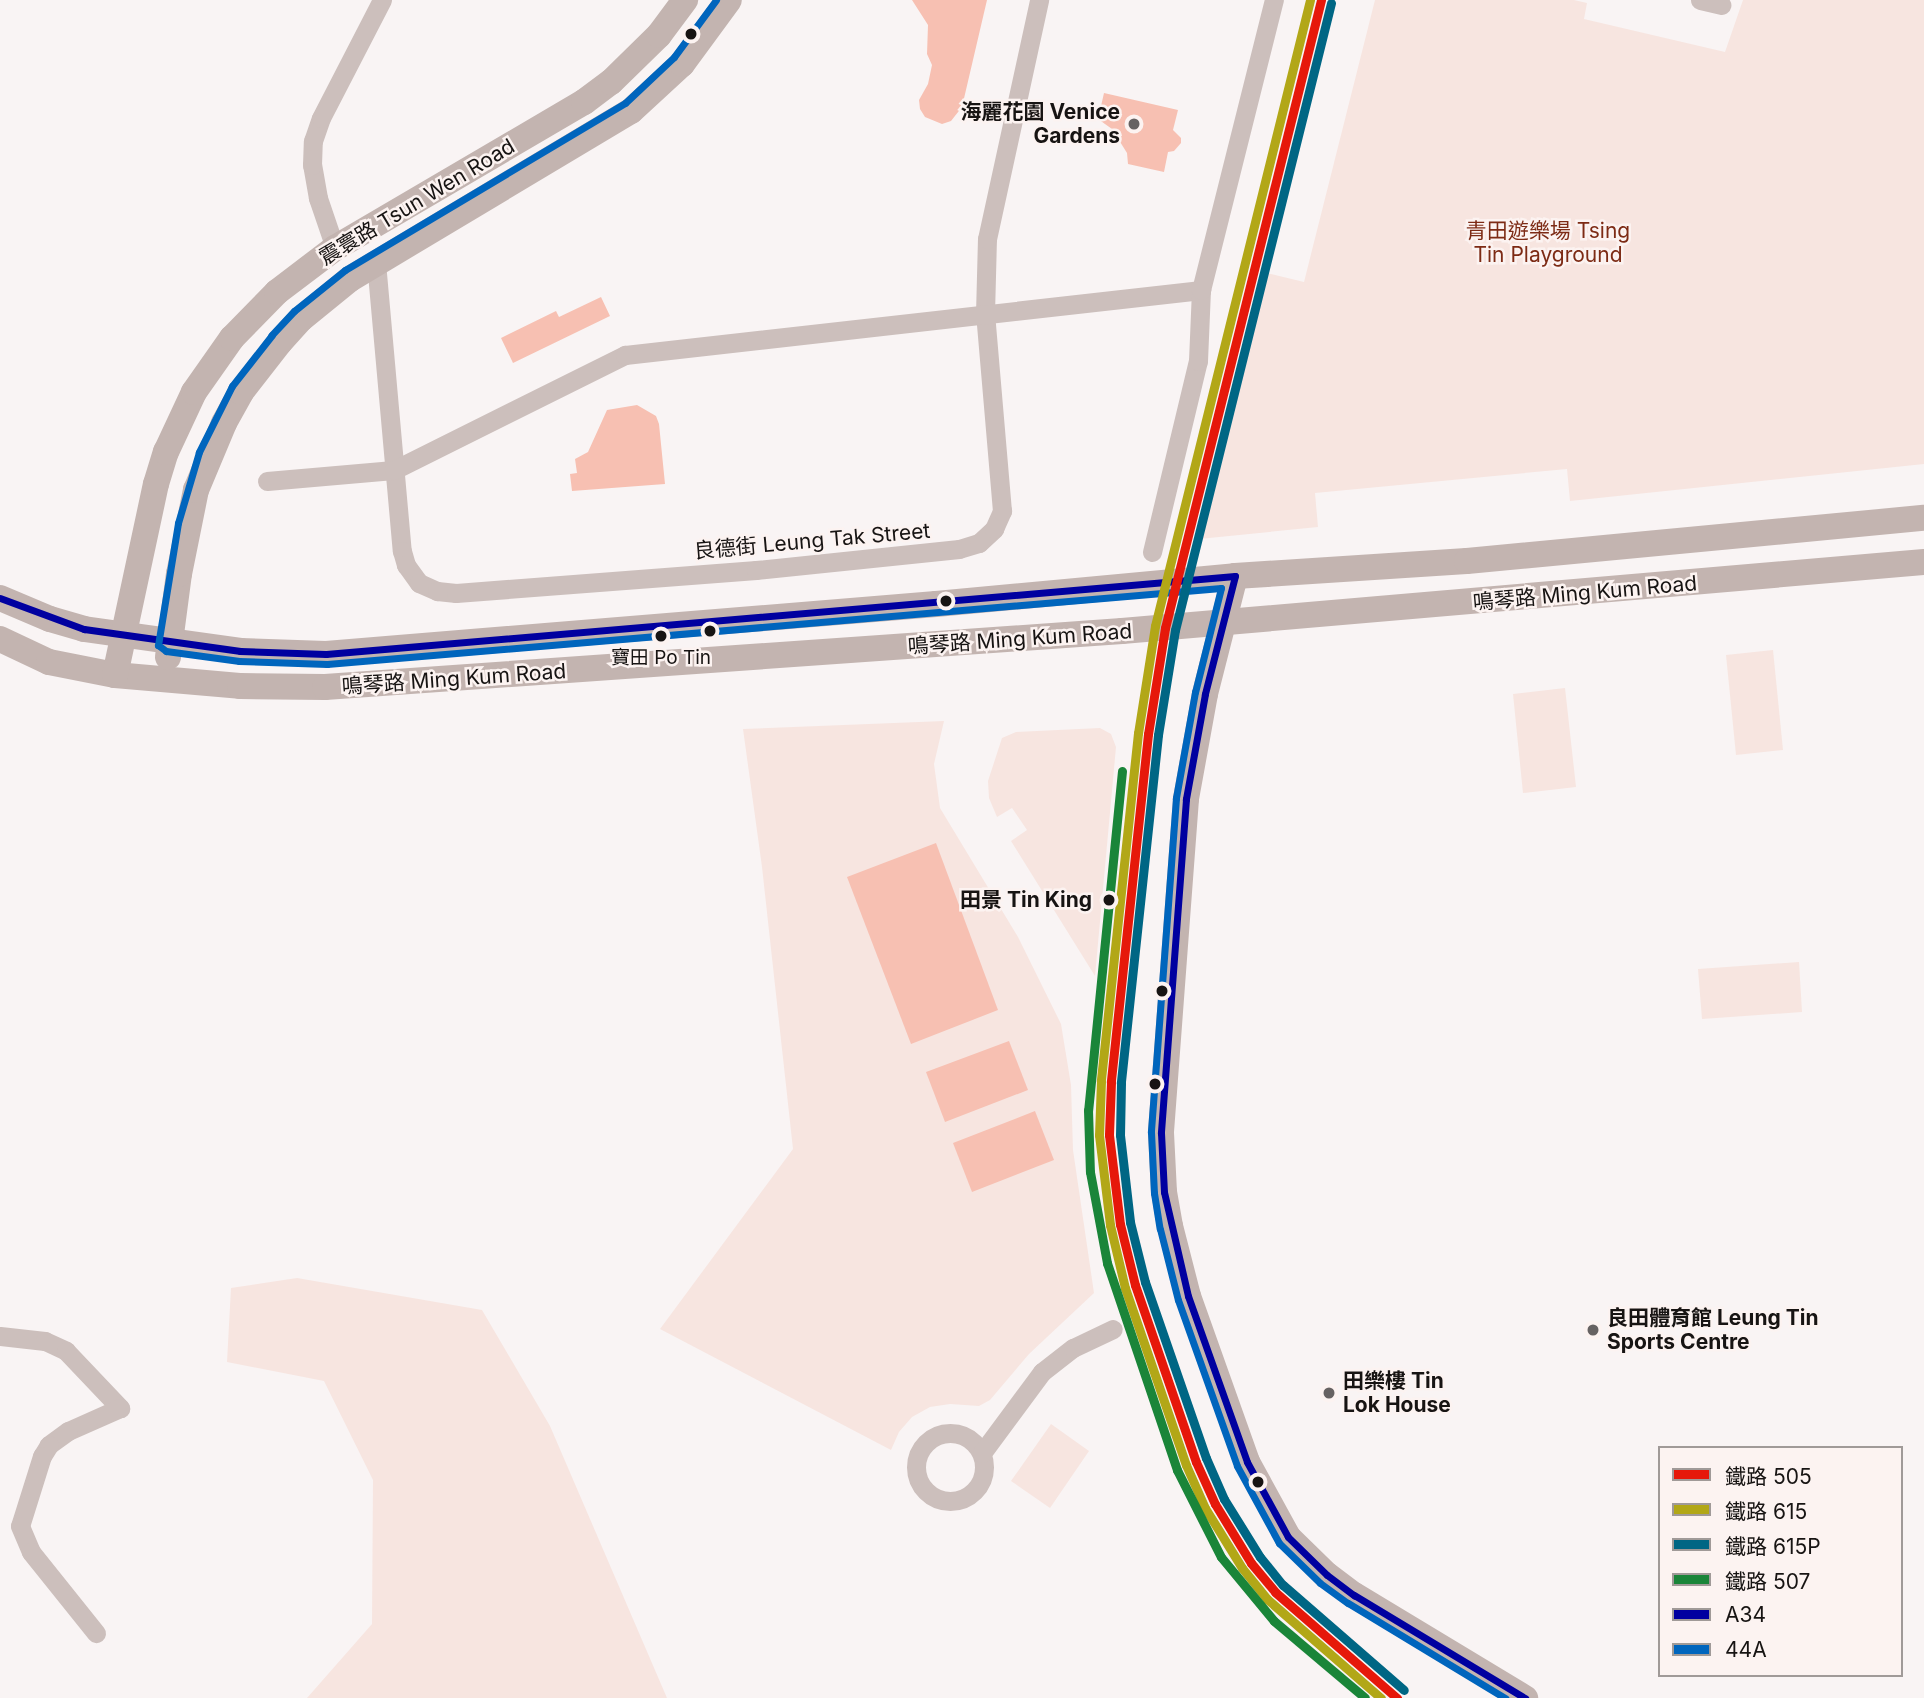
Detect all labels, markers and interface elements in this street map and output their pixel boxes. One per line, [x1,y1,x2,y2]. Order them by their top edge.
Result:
unlabelled marker [684,27,698,41]
place label: 海麗花園 Venice Gardens [960,99,1120,149]
marker: 海麗花園 Venice Gardens [1126,116,1142,132]
street label: 震寰路 Tsun Wen Road [315,134,519,270]
park label: 青田遊樂場 Tsing Tin Playground [1466,218,1630,268]
street label: 良德街 Leung Tak Street [693,518,931,564]
street label: 鳴琴路 Ming Kum Road [1472,571,1698,615]
unlabelled marker [939,594,953,608]
street label: 鳴琴路 Ming Kum Road [907,619,1133,659]
unlabelled marker [703,624,717,638]
marker: 寶田 Po Tin [654,629,668,643]
place label: 寶田 Po Tin [611,647,711,669]
street label: 鳴琴路 Ming Kum Road [341,659,567,699]
place label: 田景 Tin King [960,887,1092,913]
marker: 田景 Tin King [1098,889,1120,911]
unlabelled marker [1155,984,1169,998]
unlabelled marker [1148,1077,1162,1091]
place label: 良田體育館 Leung Tin Sports Centre [1607,1305,1819,1355]
marker: 良田體育館 Leung Tin Sports Centre [1585,1322,1601,1338]
place label: 田樂樓 Tin Lok House [1343,1368,1451,1418]
marker: 田樂樓 Tin Lok House [1321,1385,1337,1401]
legend [1658,1446,1903,1677]
text: 鐵路 505 [1725,1464,1812,1489]
unlabelled marker [1251,1475,1265,1489]
text: 鐵路 615 [1725,1499,1807,1524]
text: 鐵路 615P [1725,1534,1821,1559]
text: 鐵路 507 [1725,1569,1810,1594]
text: A34 [1725,1602,1766,1627]
text: 44A [1725,1637,1767,1662]

